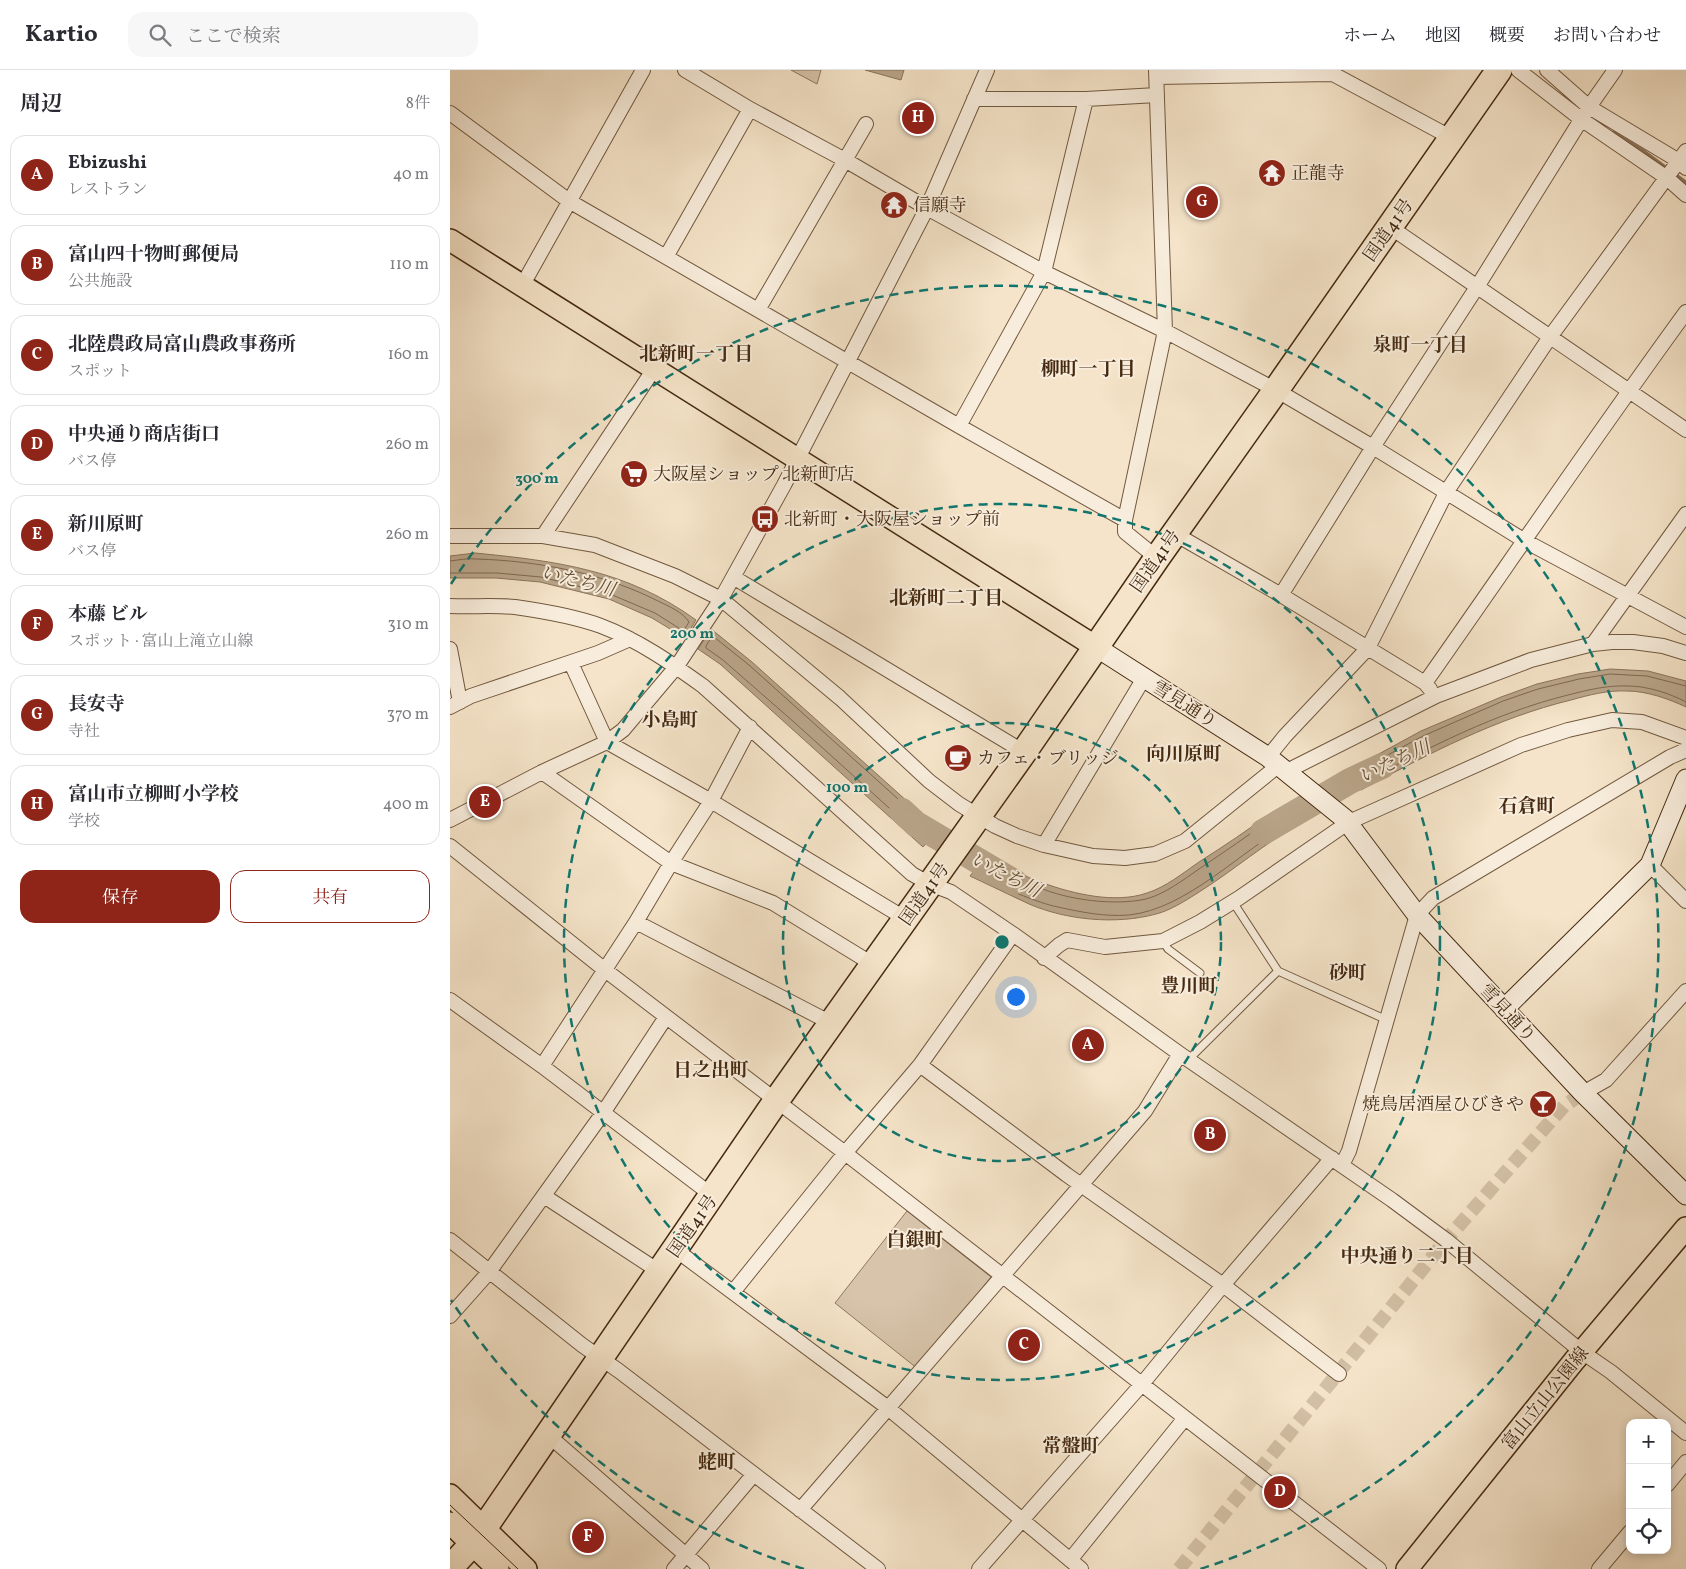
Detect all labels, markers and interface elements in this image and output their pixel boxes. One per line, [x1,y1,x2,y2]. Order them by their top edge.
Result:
search box [128,12,478,57]
text: Kartio [25,18,98,52]
icon: search [146,21,174,49]
text: ここで検索 [186,24,281,50]
text: ホーム [1343,24,1397,49]
text: 地図 [1425,24,1461,49]
text: 概要 [1489,24,1525,49]
text: お問い合わせ [1553,24,1661,49]
text: 周辺 [20,90,62,119]
text: 8件 [406,93,430,115]
pin: H [902,99,934,137]
text: Ebizushi [68,150,147,176]
temple icon: 正龍寺 [1257,158,1287,188]
place label: 正龍寺 [1291,162,1345,187]
text: A [31,164,43,186]
text: 40 m [393,164,429,186]
text: レストラン [68,179,148,201]
pin: G [1186,183,1218,221]
temple icon: 信願寺 [879,190,909,220]
place label: 信願寺 [913,194,967,219]
street label: 国道41号 [1358,194,1420,267]
text: 富山四十物町郵便局 [68,242,239,268]
text: B [32,254,42,276]
text: 110 m [390,254,429,276]
text: 公共施設 [68,271,132,293]
text: 北陸農政局富山農政事務所 [68,332,296,358]
district label: 泉町一丁目 [1372,333,1468,359]
district label: 北新町一丁目 [639,342,753,368]
text: C [32,344,42,366]
text: 160 m [388,344,429,366]
district label: 柳町一丁目 [1040,357,1136,383]
text: スポット [68,361,132,383]
text: 中央通り商店街口 [68,422,220,448]
text: D [31,434,43,456]
text: 260 m [385,434,429,456]
text: バス停 [68,451,116,473]
supermarket icon: 大阪屋ショップ 北新町店 [619,459,649,489]
place label: 大阪屋ショップ 北新町店 [653,463,854,488]
text: 300 m [515,469,559,490]
bus stop icon: 北新町・大阪屋ショップ前 [750,504,780,534]
place label: 北新町・大阪屋ショップ前 [784,508,1000,533]
text: 新川原町 [68,512,144,538]
text: E [32,524,42,546]
text: 260 m [385,524,429,546]
street label: 国道41号 [1125,525,1187,598]
text: バス停 [68,541,116,563]
water label: いたち川 [537,560,619,604]
district label: 北新町二丁目 [889,586,1003,612]
text: 本藤 ビル [68,602,148,628]
text: F [32,614,42,636]
text: 310 m [388,614,429,636]
text: 200 m [670,624,714,645]
text: スポット · 富山上滝立山線 [68,631,254,653]
street label: 雪見通り [1147,676,1221,735]
text: 長安寺 [68,692,125,718]
text: G [31,704,43,726]
text: 370 m [387,704,429,726]
district label: 小島町 [641,708,699,734]
text: 寺社 [68,721,100,743]
water label: いたち川 [1355,734,1437,791]
district label: 向川原町 [1146,742,1222,768]
cafe icon: カフェ・ブリッジ [943,743,973,773]
place label: カフェ・ブリッジ [977,747,1119,772]
text: 100 m [826,778,869,799]
text: 富山市立柳町小学校 [68,782,239,808]
pin: E [469,783,501,821]
text: H [31,794,43,816]
text: 400 m [383,794,429,816]
district label: 石倉町 [1498,794,1556,820]
text: 学校 [68,811,100,833]
water label: いたち川 [965,847,1047,906]
street label: 国道41号 [894,858,956,931]
button: 保存 [20,870,220,923]
button: 共有 [230,870,430,923]
centre of rings [993,933,1011,951]
district label: 砂町 [1329,961,1367,987]
district label: 豊川町 [1160,974,1218,1000]
street label: 雪見通り [1473,979,1541,1049]
your location [1003,984,1029,1010]
pin: A [1072,1026,1104,1064]
district label: 日之出町 [673,1058,749,1084]
bar icon: 焼鳥居酒屋ひびきや [1528,1089,1558,1119]
place label: 焼鳥居酒屋ひびきや [1362,1093,1524,1118]
pin: B [1194,1116,1226,1154]
street label: 国道41号 [662,1190,724,1263]
district label: 白銀町 [886,1228,944,1254]
district label: 中央通り二丁目 [1340,1244,1474,1270]
pin: C [1008,1326,1040,1364]
street label: 富山立山公園線 [1497,1342,1596,1456]
map controls [1626,1419,1671,1554]
button: + [1626,1419,1671,1464]
district label: 常盤町 [1042,1434,1100,1460]
district label: 蛯町 [698,1450,736,1476]
button: − [1626,1464,1671,1509]
pin: D [1264,1473,1296,1511]
button: locate [1626,1509,1671,1554]
pin: F [572,1518,604,1556]

